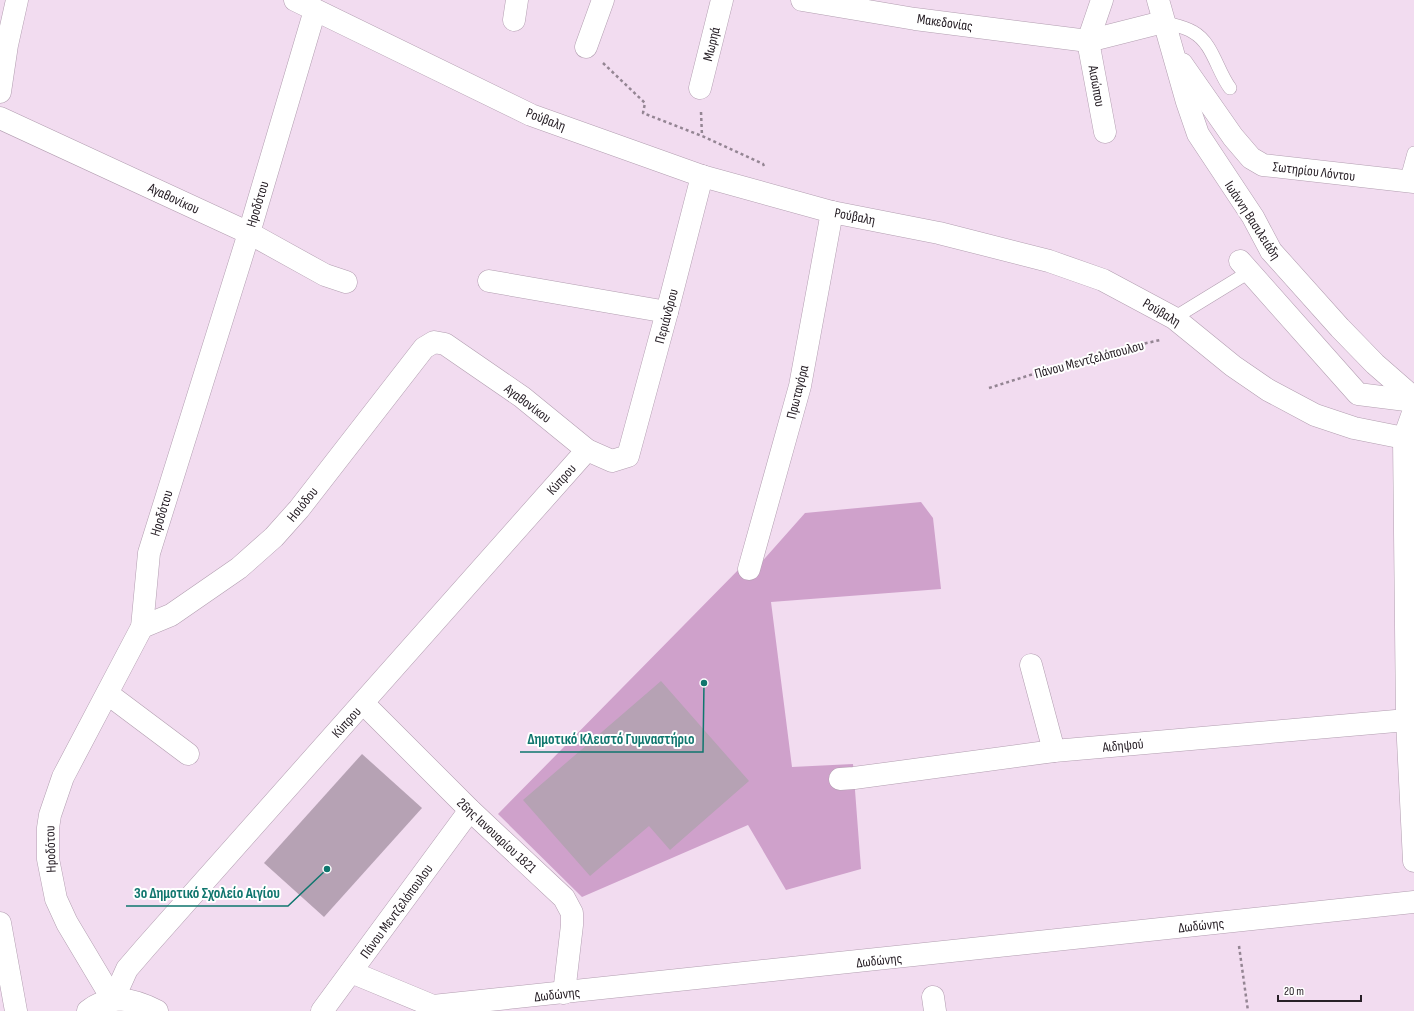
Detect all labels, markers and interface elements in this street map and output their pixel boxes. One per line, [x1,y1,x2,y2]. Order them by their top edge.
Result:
street label: Μακεδονίας [916,10,974,35]
street label: Μωρηά [699,25,724,63]
street label: Αισώπου [1084,63,1109,108]
street label: Ρούβαλη [523,104,568,135]
street label: Σωτηρίου Λόντου [1272,158,1356,185]
street label: Ιωάννη Βασιλειάδη [1221,178,1284,263]
street label: Αγαθονίκου [145,179,202,218]
street label: Ηροδότου [242,179,273,229]
street label: Ρούβαλη [833,204,877,229]
street label: Περιάνδρου [651,287,682,345]
street label: Ρούβαλη [1140,295,1184,330]
street label: Πάνου Μεντζελόπουλου [1033,337,1146,382]
street label: Πρωταγόρα [783,363,812,421]
street label: Αγαθονίκου [500,380,555,427]
street label: Κύπρου [543,460,580,498]
street label: Ησιόδου [283,483,322,525]
street label: Ηροδότου [146,488,177,538]
street label: Κύπρου [328,703,365,741]
callout: Δημοτικό Κλειστό Γυμναστήριο [520,725,703,752]
text: Δημοτικό Κλειστό Γυμναστήριο [528,730,694,749]
street label: Αιδηψού [1101,735,1144,756]
street label: 26ης Ιανουαρίου 1821 [453,794,540,877]
street label: Ηροδότου [41,825,60,873]
street label: Πάνου Μεντζελόπουλου [356,861,436,962]
callout: 3ο Δημοτικό Σχολείο Αιγίου [126,879,288,906]
text: 3ο Δημοτικό Σχολείο Αιγίου [134,884,280,903]
street label: Δωδώνης [1177,915,1225,936]
street label: Δωδώνης [855,950,903,971]
scale bar [1278,977,1361,1003]
street label: Δωδώνης [533,984,581,1005]
text: 20 m [1284,984,1304,999]

